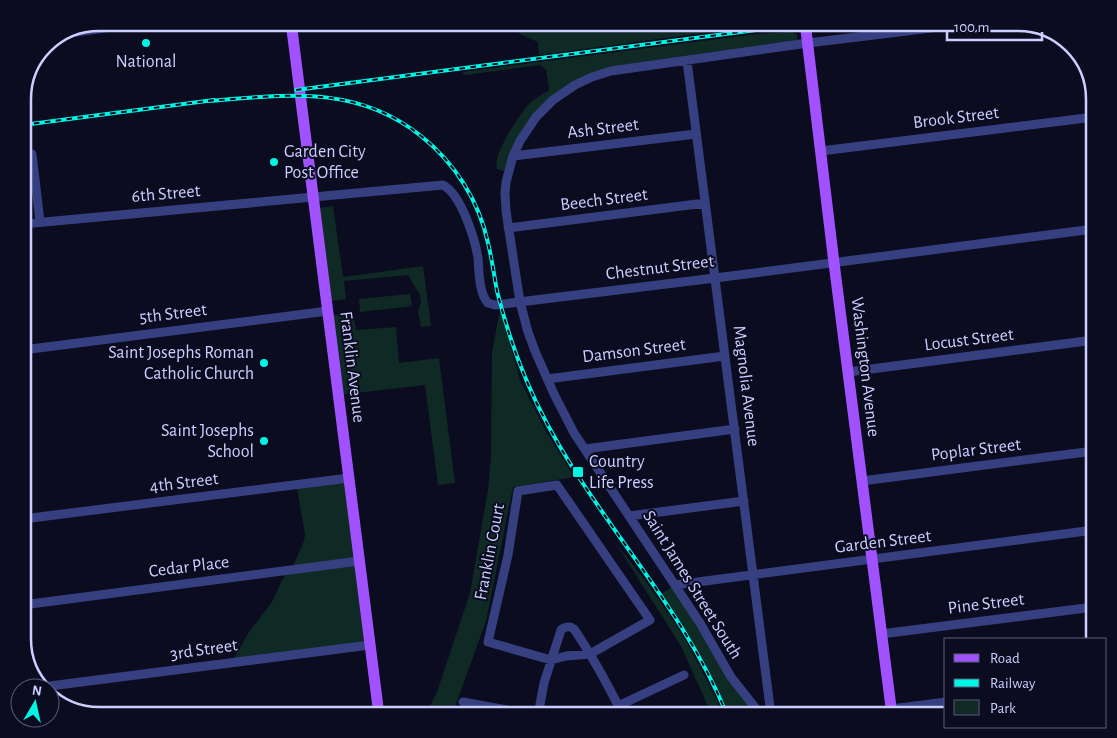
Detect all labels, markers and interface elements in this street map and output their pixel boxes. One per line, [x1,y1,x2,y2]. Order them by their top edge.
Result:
scale bar [947,10,1042,42]
text: 100 m [954,20,989,35]
marker: National [140,37,152,49]
place label: National [115,53,177,71]
street label: Brook Street [912,104,1000,132]
street label: Ash Street [566,116,640,142]
place label: Garden City Post Office [284,143,366,182]
marker: Garden City Post Office [268,156,280,168]
street label: 6th Street [131,182,201,206]
street label: Beech Street [559,186,649,214]
street label: Chestnut Street [605,252,715,284]
street label: Washington Avenue [847,296,883,438]
street label: 5th Street [138,301,208,327]
street label: Franklin Avenue [336,310,368,424]
street label: Magnolia Avenue [730,324,762,448]
street label: Locust Street [923,326,1015,354]
street label: Damson Street [581,336,687,366]
place label: Saint Josephs Roman Catholic Church [108,344,254,383]
marker: Saint Josephs Roman Catholic Church [258,357,270,369]
place label: Saint Josephs School [161,422,254,461]
marker: Saint Josephs School [258,435,270,447]
street label: Poplar Street [930,436,1022,464]
place label: Country Life Press [589,453,654,492]
marker: Country Life Press [571,465,585,479]
street label: 4th Street [149,470,220,496]
street label: Franklin Court [472,502,508,602]
street label: Saint James Street South [639,508,745,662]
street label: Garden Street [834,527,932,557]
street label: Cedar Place [148,553,230,581]
street label: Pine Street [947,590,1025,618]
street label: 3rd Street [169,636,239,664]
legend [944,638,1107,728]
text: Road [990,651,1020,666]
text: Railway [990,676,1036,691]
north arrow [10,678,60,728]
text: N [31,683,43,699]
text: Park [990,701,1016,716]

